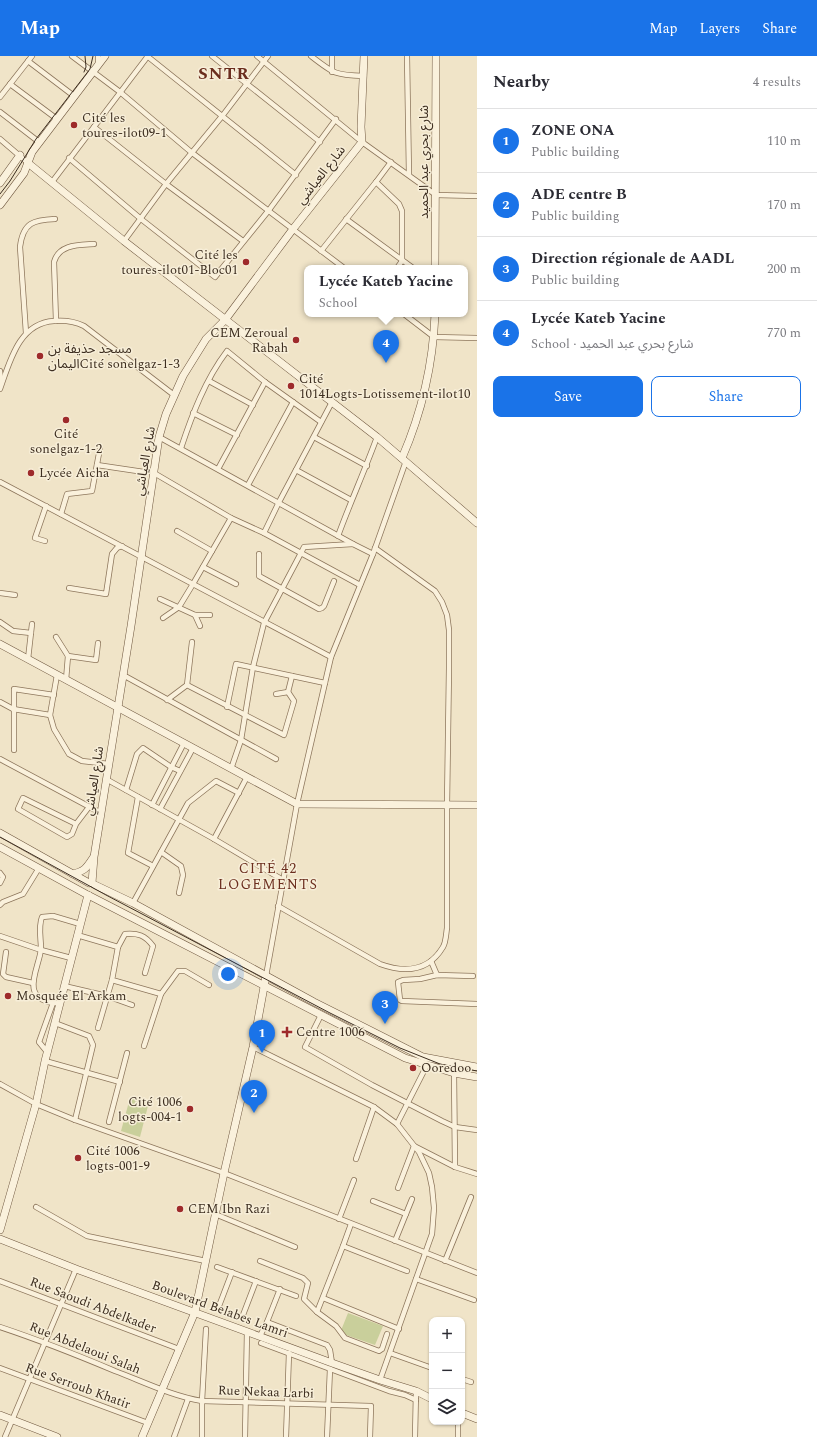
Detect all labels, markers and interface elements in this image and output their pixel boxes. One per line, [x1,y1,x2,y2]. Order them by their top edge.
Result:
text: Map [20,14,60,43]
text: Map [649,18,678,39]
text: Layers [700,18,740,39]
text: Share [762,18,797,39]
district label: SNTR [198,61,250,87]
text: Nearby [493,69,549,95]
text: 4 results [753,72,801,92]
street label: شارع بحري عبد الحميد [414,105,434,219]
place label: Cité les toures-ilot09-1 [82,108,167,143]
text: ZONE ONA [531,119,615,142]
marker: Cité les toures-ilot09-1 [69,120,79,130]
text: 1 [502,131,510,151]
text: 110 m [767,131,801,151]
street label: شارع العياشي [291,141,351,209]
text: Public building [531,142,620,162]
text: ADE centre B [531,183,627,206]
text: 2 [502,195,510,215]
text: 170 m [767,195,801,215]
text: Public building [531,206,620,226]
place label: Cité les toures-ilot01-Bloc01 [121,245,238,280]
text: Direction régionale de AADL [531,247,734,270]
marker: Cité les toures-ilot01-Bloc01 [241,257,251,267]
text: 3 [502,259,510,279]
text: 200 m [767,259,801,279]
popup [304,265,468,317]
text: Lycée Kateb Yacine [319,270,453,293]
text: Public building [531,270,620,290]
text: School [319,293,358,313]
text: Lycée Kateb Yacine [531,307,666,330]
place label: CEM Zeroual Rabah [210,323,288,358]
text: 4 [502,323,510,343]
text: 770 m [767,323,801,343]
pin: 4 [373,330,399,363]
text: School · شارع بحري عبد الحميد [531,334,693,354]
marker: CEM Zeroual Rabah [291,335,301,345]
place label: مسجد حذيفة بن اليمانCité sonelgaz-1-3 [48,339,180,374]
marker: مسجد حذيفة بن اليمانCité sonelgaz-1-3 [35,351,45,361]
place label: Cité 1014Logts-Lotissement-ilot10 [299,369,471,404]
button: Save [493,376,643,417]
button: Share [651,376,801,417]
marker: Cité 1014Logts-Lotissement-ilot10 [286,381,296,391]
marker: Cité sonelgaz-1-2 [61,415,71,425]
place label: Cité sonelgaz-1-2 [30,424,102,459]
street label: شارع العياشي [129,425,161,497]
place label: Lycée Aicha [39,463,110,483]
marker: Lycée Aicha [26,468,36,478]
street label: شارع العياشي [79,745,109,817]
district label: CITÉ 42 LOGEMENTS [218,858,318,895]
your location [218,964,238,984]
place label: Mosquée El Arkam [16,986,127,1006]
marker: Mosquée El Arkam [3,991,13,1001]
pin: 3 [372,991,398,1024]
pin: 1 [249,1020,275,1053]
place label: Centre 1006 [296,1022,365,1042]
marker: Centre 1006 [281,1026,293,1038]
place label: Ooredoo [421,1058,471,1078]
marker: Ooredoo [408,1063,418,1073]
pin: 2 [241,1080,267,1113]
place label: Cité 1006 logts-004-1 [118,1092,182,1127]
marker: Cité 1006 logts-004-1 [185,1104,195,1114]
place label: Cité 1006 logts-001-9 [86,1141,150,1176]
marker: Cité 1006 logts-001-9 [73,1153,83,1163]
place label: CEM Ibn Razi [188,1199,270,1219]
marker: CEM Ibn Razi [175,1204,185,1214]
street label: Rue Saoudi Abdelkader [27,1272,159,1338]
street label: Boulevard Belabes Lamri [149,1275,291,1343]
street label: Rue Abdelaoui Salah [26,1316,144,1380]
map controls [429,1317,465,1425]
button: + [429,1317,465,1353]
button: − [429,1353,465,1389]
street label: Rue Serroub Khatir [23,1358,133,1414]
street label: Rue Nekaa Larbi [218,1380,314,1404]
button: layers [429,1389,465,1425]

